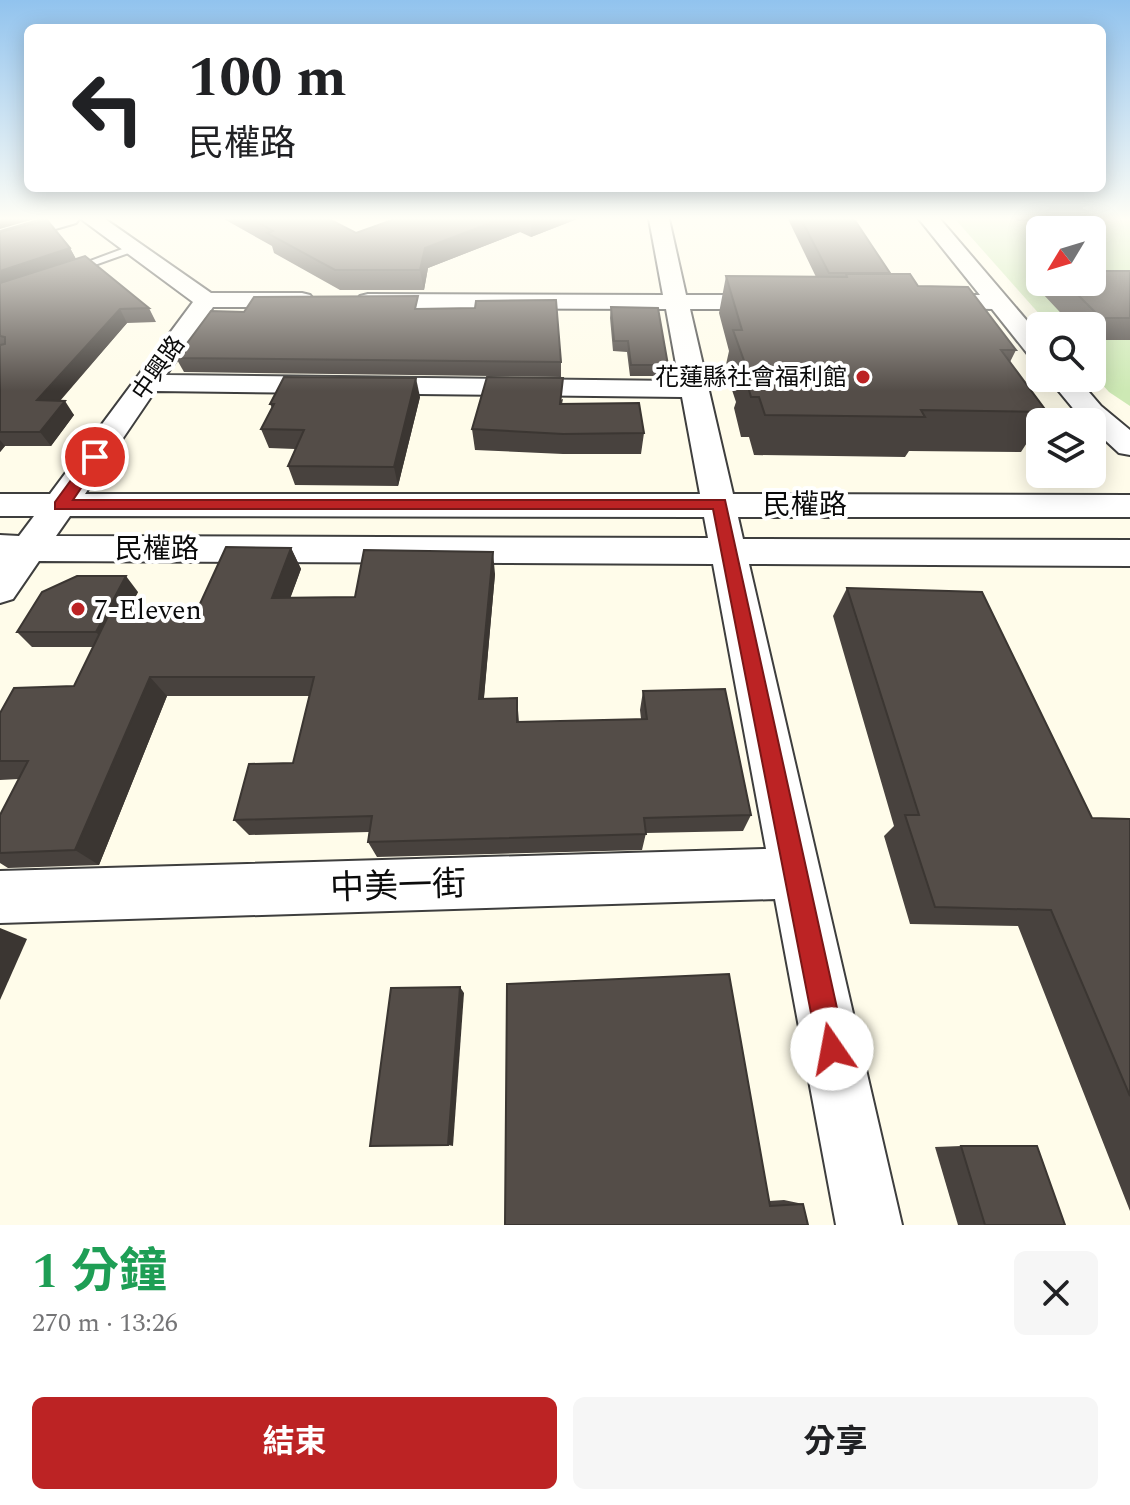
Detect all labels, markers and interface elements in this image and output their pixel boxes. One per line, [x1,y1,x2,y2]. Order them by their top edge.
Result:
text: 100 m [188,36,347,121]
icon: left [56,56,160,160]
text: 民權路 [188,117,296,172]
north arrow [1026,216,1106,296]
map controls [1026,216,1106,488]
button: search [1026,312,1106,392]
street label: 中興路 [123,329,194,408]
place label: 花蓮縣社會福利館 [655,360,847,396]
marker: 花蓮縣社會福利館 [854,368,872,386]
button: layers [1026,408,1106,488]
pin [61,423,129,491]
icon: arrive [73,435,117,479]
street label: 民權路 [763,484,847,527]
street label: 民權路 [115,528,199,571]
place label: 7-Eleven [94,589,202,632]
marker: 7-Eleven [69,600,87,618]
street label: 中美一街 [329,859,467,915]
position arrow [790,1007,874,1091]
text: 1 分鐘 [32,1236,167,1309]
button: close [1014,1251,1098,1335]
text: 270 m · 13:26 [32,1303,178,1343]
button: 結束 [32,1397,557,1489]
button: 分享 [573,1397,1098,1489]

